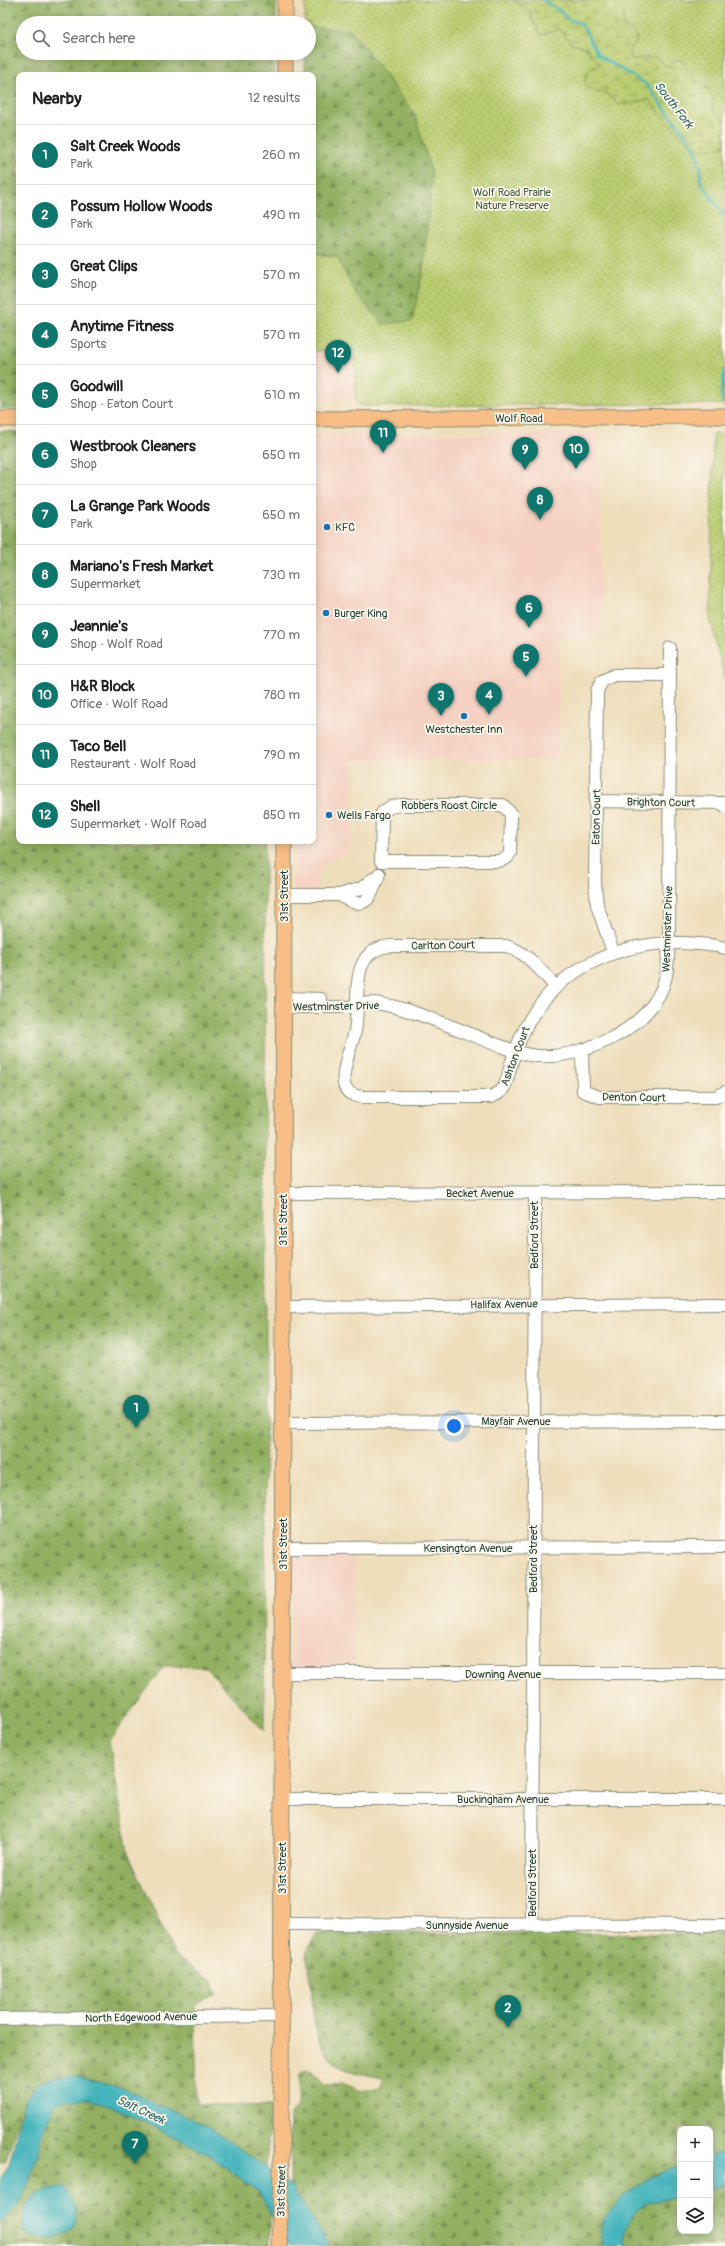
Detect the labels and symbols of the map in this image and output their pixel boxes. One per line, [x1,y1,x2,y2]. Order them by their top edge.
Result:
water label: South Fork [651,79,697,132]
park label: Wolf Road Prairie Nature Preserve [473,186,552,212]
pin: 12 [325,340,351,373]
street label: Wolf Road [495,412,543,425]
pin: 11 [370,420,396,453]
pin: 10 [563,436,589,469]
pin: 9 [512,437,538,470]
pin: 8 [527,487,553,520]
place label: KFC [335,521,355,534]
marker: KFC [322,522,332,532]
pin: 6 [516,595,542,628]
place label: Burger King [334,607,388,620]
marker: Burger King [321,608,331,618]
pin: 5 [513,644,539,677]
pin: 4 [476,682,502,715]
pin: 3 [428,683,454,716]
marker: Westchester Inn [459,711,469,721]
place label: Westchester Inn [426,723,502,736]
street label: Eaton Court [590,788,603,845]
street label: Brighton Court [627,795,696,810]
street label: Robbers Roost Circle [401,799,498,812]
place label: Wells Fargo [337,809,391,822]
marker: Wells Fargo [324,810,334,820]
street label: 31st Street [278,869,291,922]
street label: Westminster Drive [659,885,676,972]
street label: Carlton Court [411,938,476,953]
street label: Westminster Drive [293,999,380,1014]
street label: Ashton Court [498,1024,533,1088]
street label: Denton Court [602,1090,666,1105]
street label: Becket Avenue [446,1187,515,1200]
street label: 31st Street [277,1193,290,1246]
street label: Bedford Street [528,1200,541,1269]
street label: Halifax Avenue [470,1297,538,1312]
pin: 1 [123,1395,149,1428]
street label: Mayfair Avenue [482,1415,551,1428]
your location [444,1416,464,1436]
street label: 31st Street [277,1517,290,1570]
street label: Bedford Street [527,1524,540,1593]
street label: Kensington Avenue [423,1542,513,1555]
street label: Downing Avenue [465,1668,542,1681]
street label: Buckingham Avenue [457,1793,550,1806]
street label: 31st Street [276,1841,289,1894]
street label: Bedford Street [526,1848,539,1917]
street label: Sunnyside Avenue [426,1919,509,1932]
pin: 2 [495,1995,521,2028]
street label: North Edgewood Avenue [85,2010,198,2025]
water label: Salt Creek [114,2093,168,2128]
pin: 7 [122,2131,148,2164]
street label: 31st Street [275,2164,288,2217]

